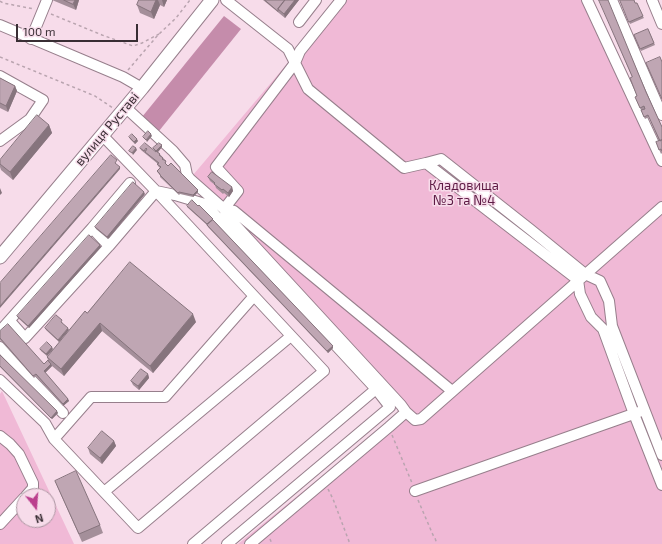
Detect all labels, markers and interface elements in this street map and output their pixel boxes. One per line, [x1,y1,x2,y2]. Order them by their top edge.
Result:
scale bar [18,16,140,42]
text: 100 m [23,24,55,38]
street label: вулиця Руставі [72,89,142,169]
park label: Кладовища №3 та №4 [429,178,499,209]
north arrow [16,488,56,528]
text: N [34,512,45,526]

